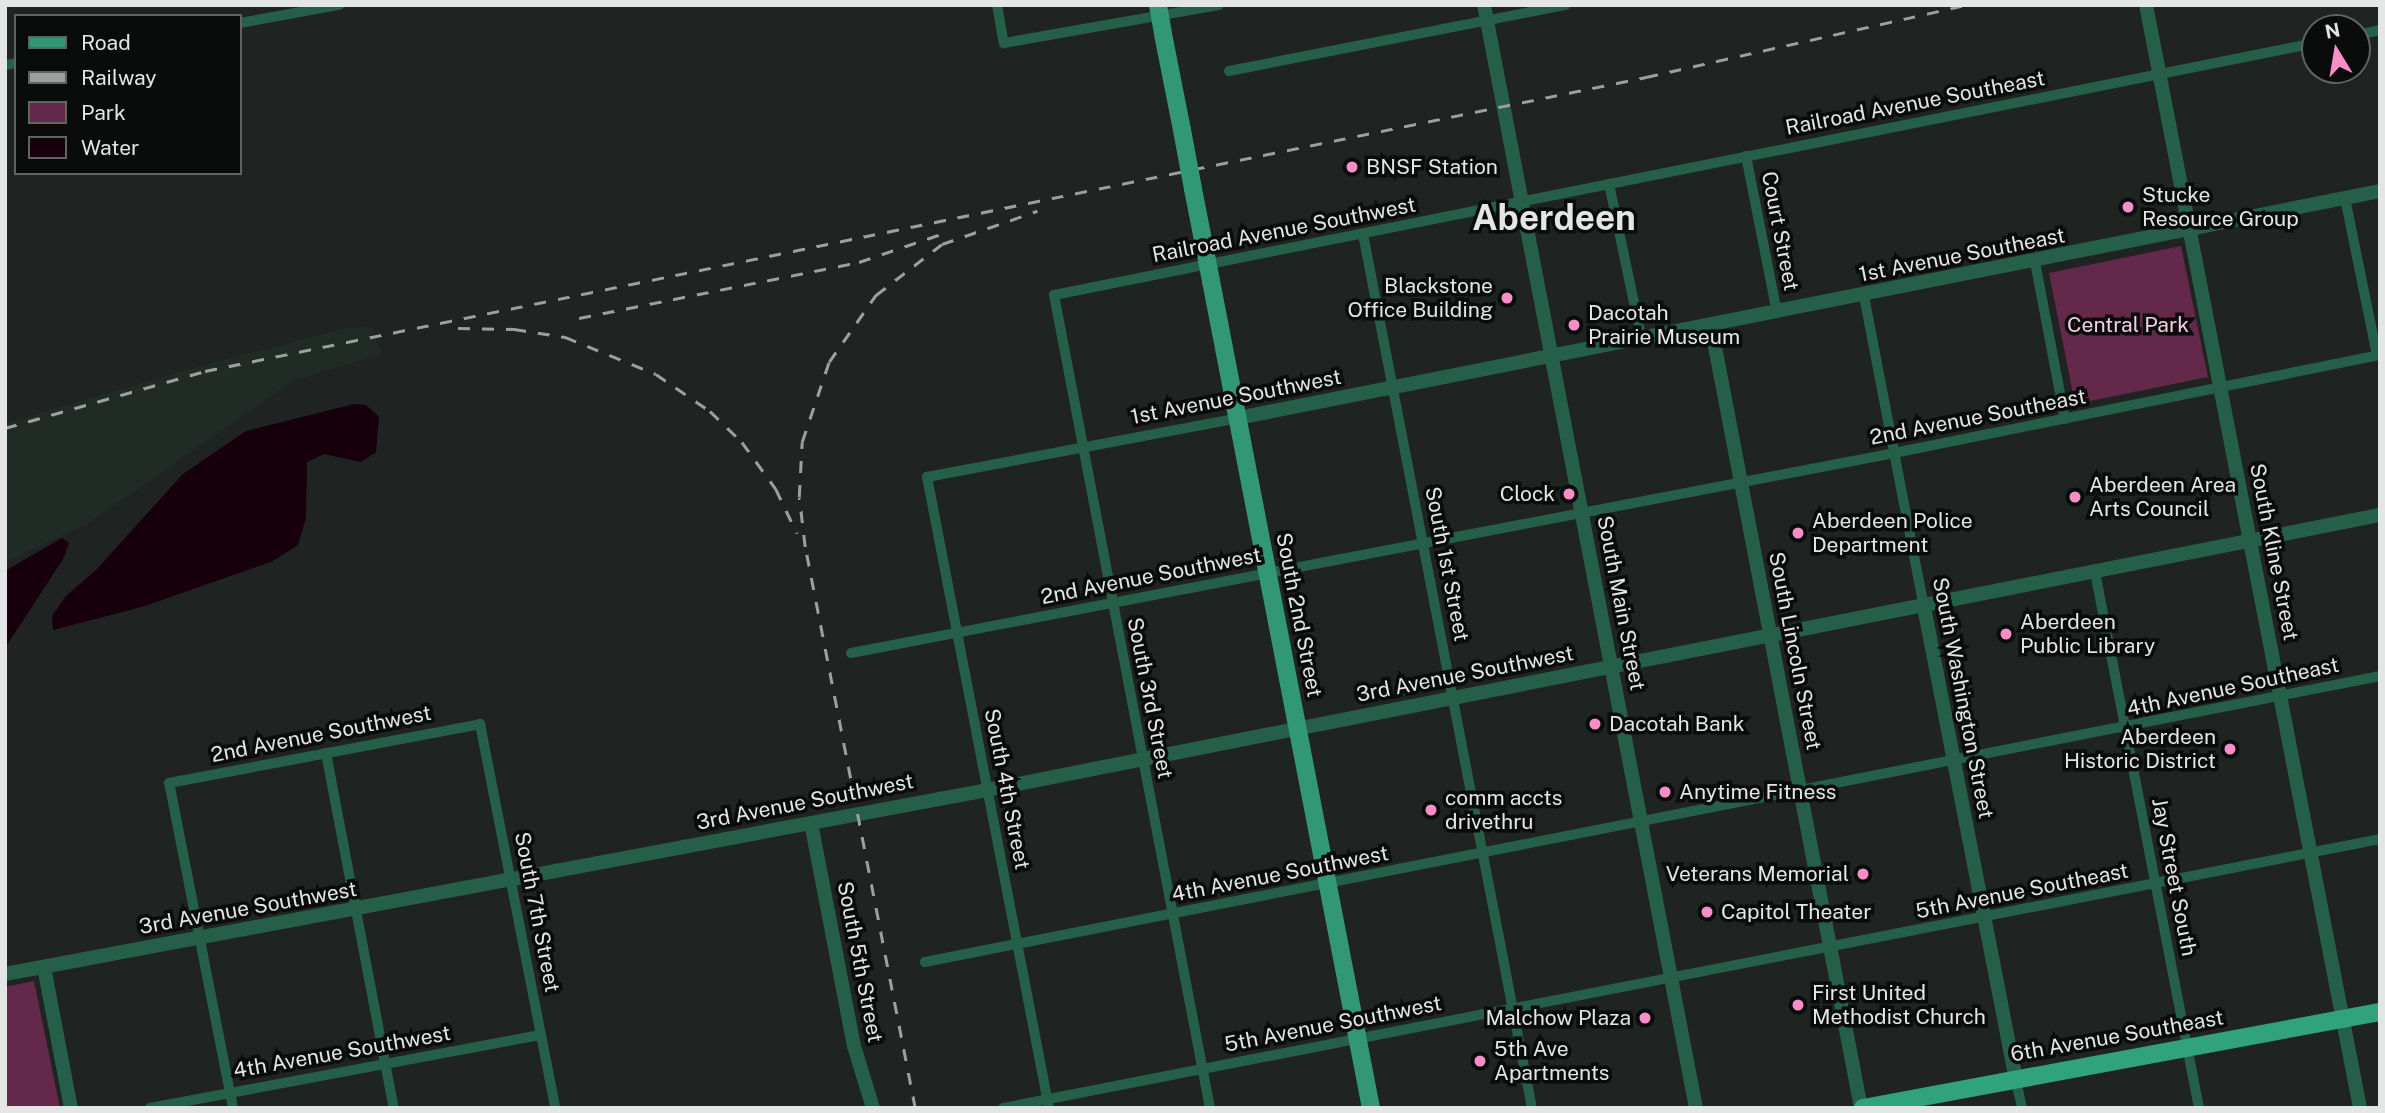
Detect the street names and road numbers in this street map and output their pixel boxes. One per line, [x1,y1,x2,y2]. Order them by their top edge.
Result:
street label: Railroad Avenue Southeast [1783,65,2047,141]
street label: Court Street [1756,169,1804,293]
street label: Railroad Avenue Southwest [1150,192,1418,268]
street label: 1st Avenue Southeast [1857,223,2067,287]
street label: 1st Avenue Southwest [1129,364,1343,430]
street label: 2nd Avenue Southeast [1868,384,2088,450]
street label: South Kline Street [2244,461,2304,643]
street label: South 1st Street [1420,485,1474,643]
street label: South Main Street [1592,513,1650,693]
street label: South 2nd Street [1271,531,1327,699]
street label: 2nd Avenue Southwest [1039,542,1263,610]
street label: South Lincoln Street [1763,550,1827,752]
street label: South Washington Street [1927,575,1999,821]
street label: South 3rd Street [1122,615,1178,781]
street label: 3rd Avenue Southwest [1354,641,1576,707]
street label: 4th Avenue Southeast [2125,652,2341,722]
street label: 2nd Avenue Southwest [209,700,433,768]
street label: South 4th Street [979,706,1035,872]
street label: 3rd Avenue Southwest [694,769,916,835]
street label: Jay Street South [2146,796,2202,958]
street label: South 7th Street [509,830,565,994]
street label: 4th Avenue Southwest [1169,841,1391,907]
street label: 5th Avenue Southeast [1913,858,2131,924]
street label: 3rd Avenue Southwest [137,876,359,940]
street label: South 5th Street [832,879,888,1045]
street label: 5th Avenue Southwest [1222,991,1444,1057]
street label: 6th Avenue Southeast [2009,1005,2225,1067]
street label: 4th Avenue Southwest [231,1020,453,1084]

